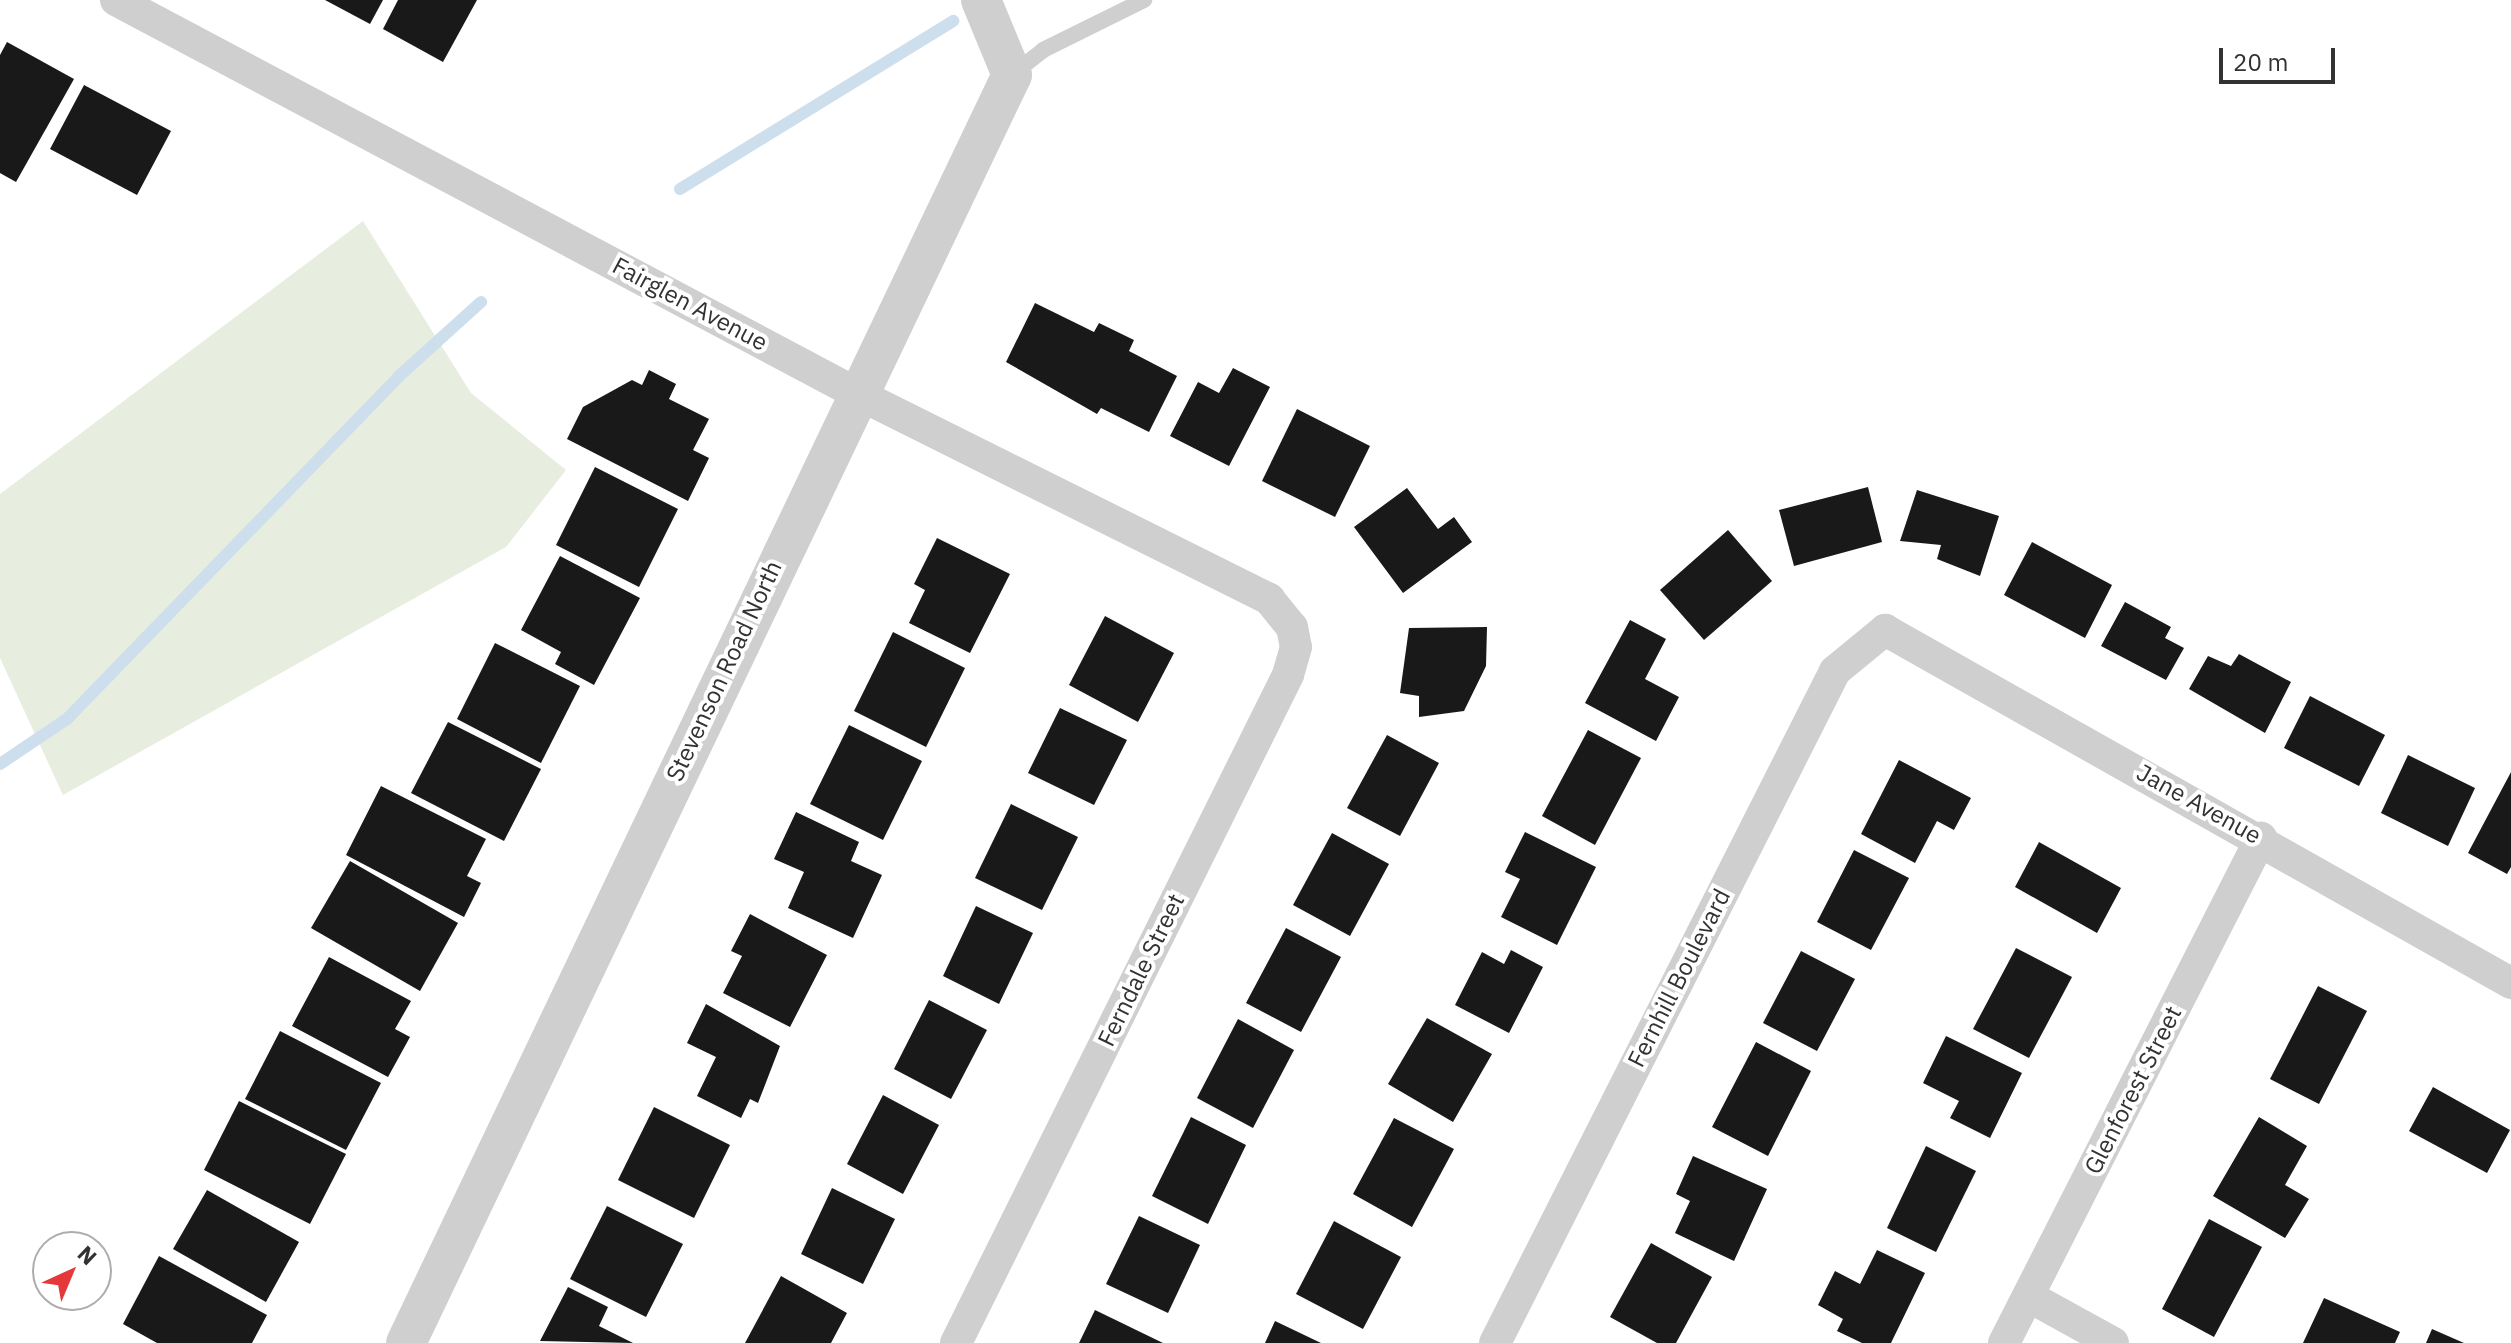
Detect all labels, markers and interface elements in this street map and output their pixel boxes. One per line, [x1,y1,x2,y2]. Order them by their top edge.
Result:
scale bar [2223,32,2339,82]
text: 20 m [2233,46,2288,78]
street label: Fairglen Avenue [608,251,772,357]
street label: Stevenson Road North [660,556,788,786]
street label: Jane Avenue [2132,758,2266,850]
street label: Fernhill Boulevard [1622,884,1736,1072]
street label: Ferndale Street [1092,889,1190,1051]
street label: Glenforest Street [2078,1001,2188,1179]
north arrow [32,1231,112,1311]
text: N [72,1239,103,1271]

